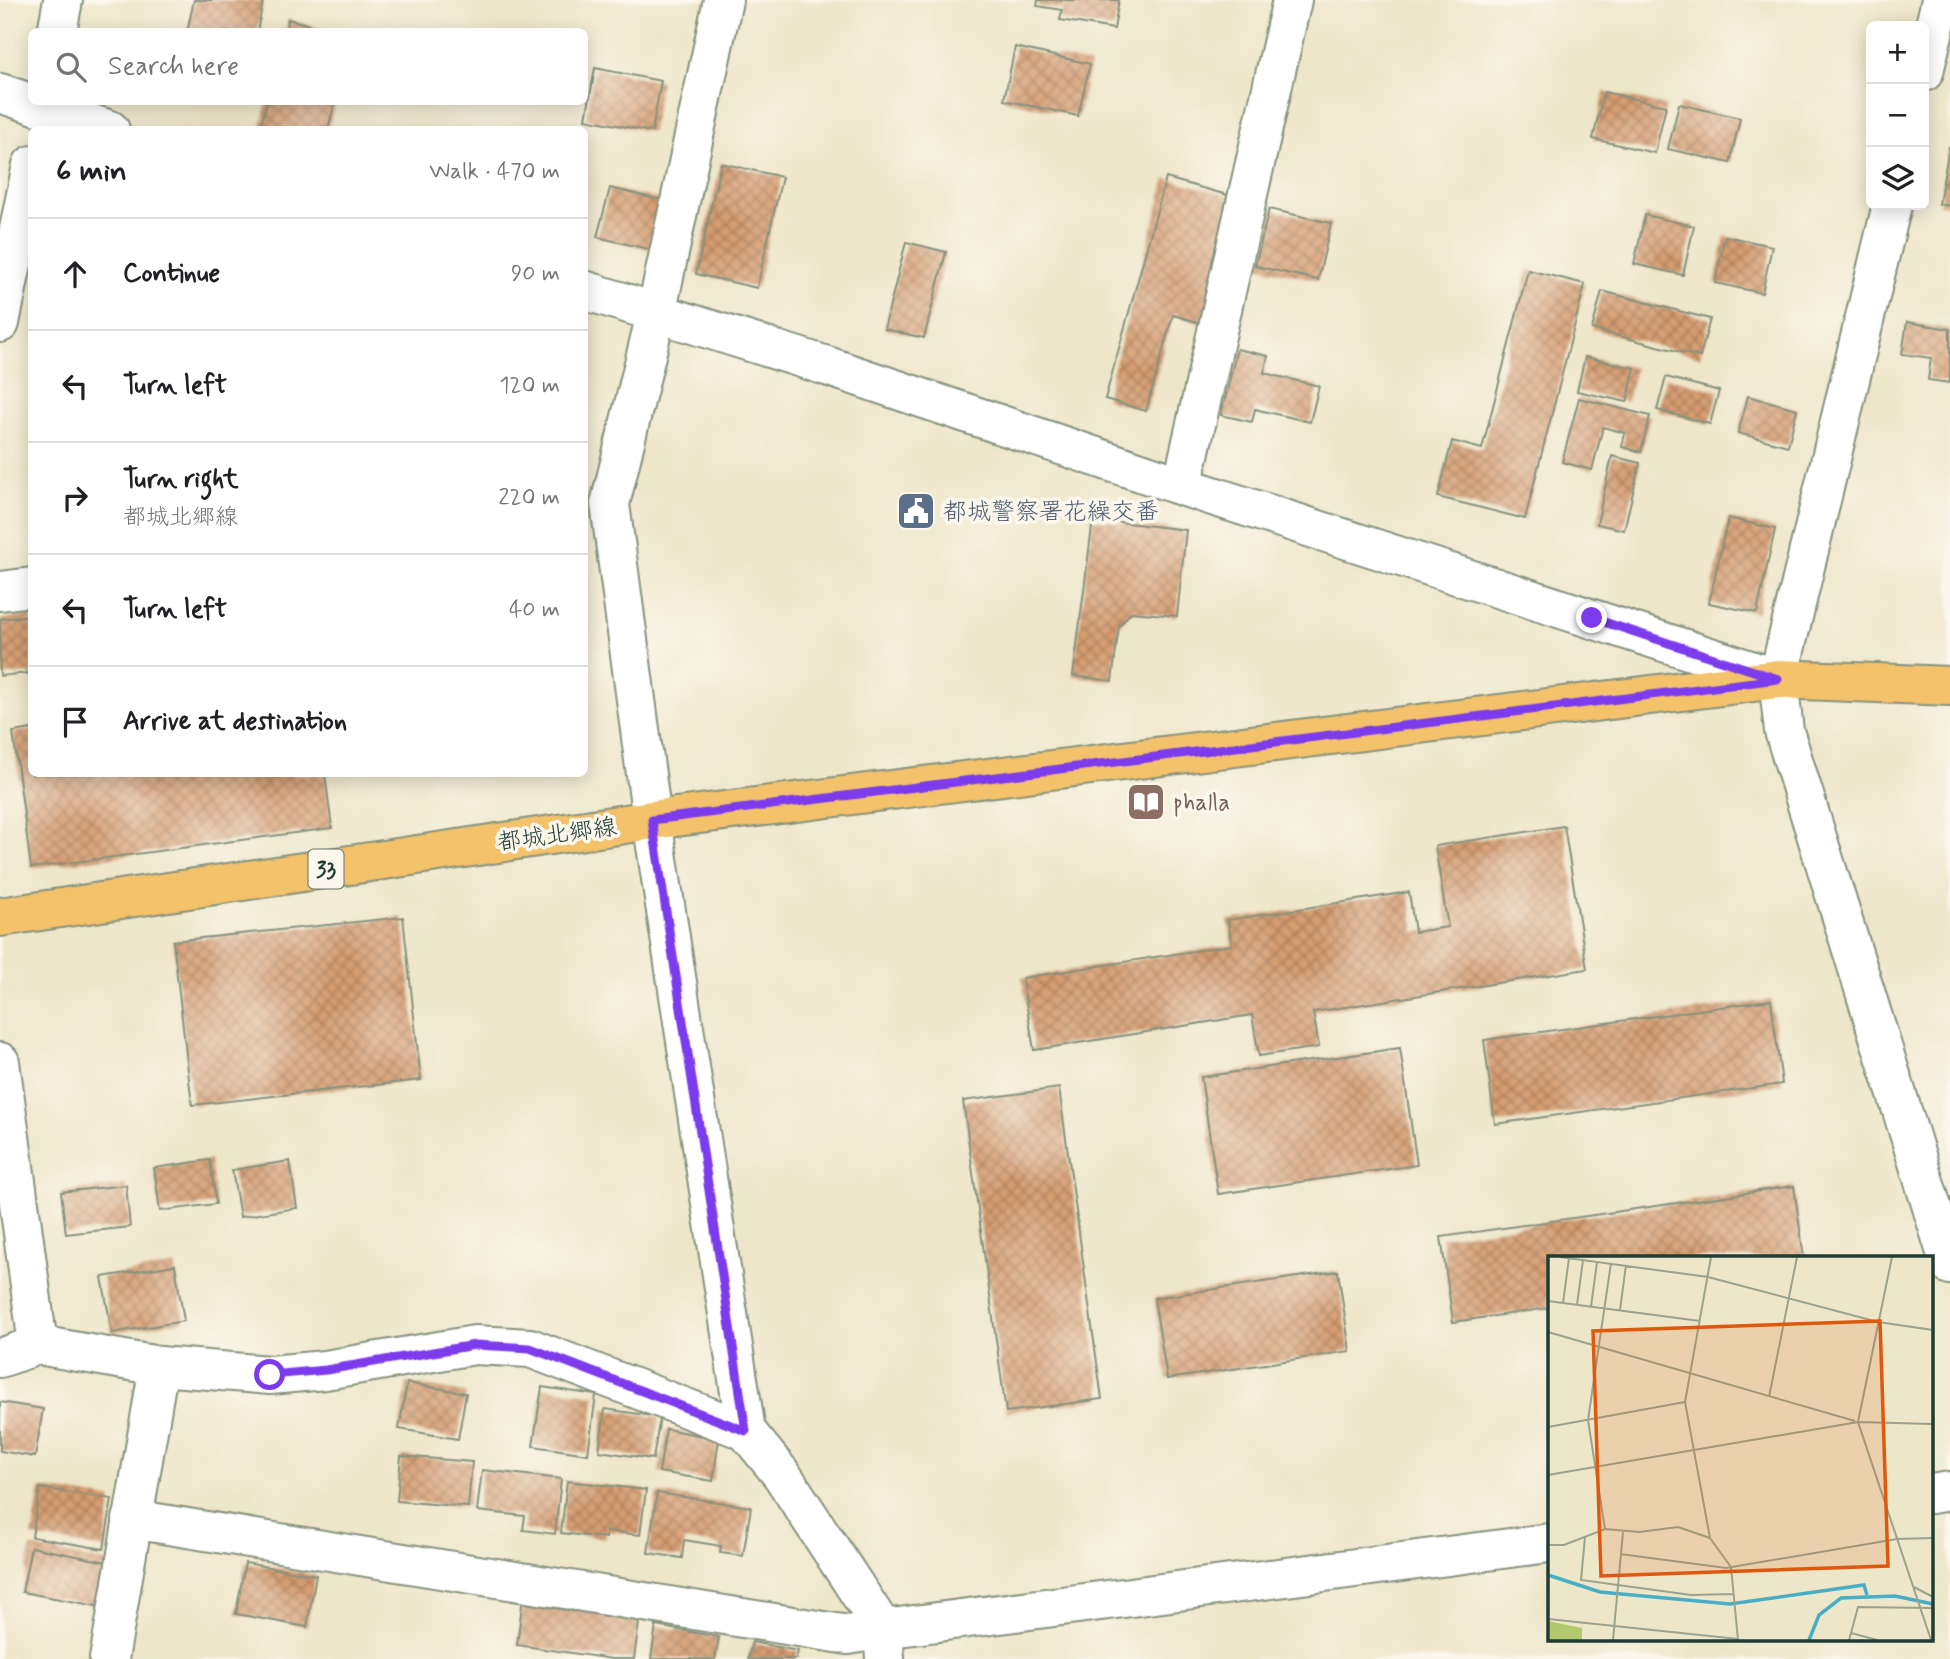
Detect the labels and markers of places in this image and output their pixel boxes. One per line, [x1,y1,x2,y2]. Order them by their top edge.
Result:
public building icon: 都城警察署花繰交番 [895,490,937,532]
place label: 都城警察署花繰交番 [943,497,1159,528]
library icon: phalla [1125,781,1167,823]
place label: phalla [1173,788,1230,819]

